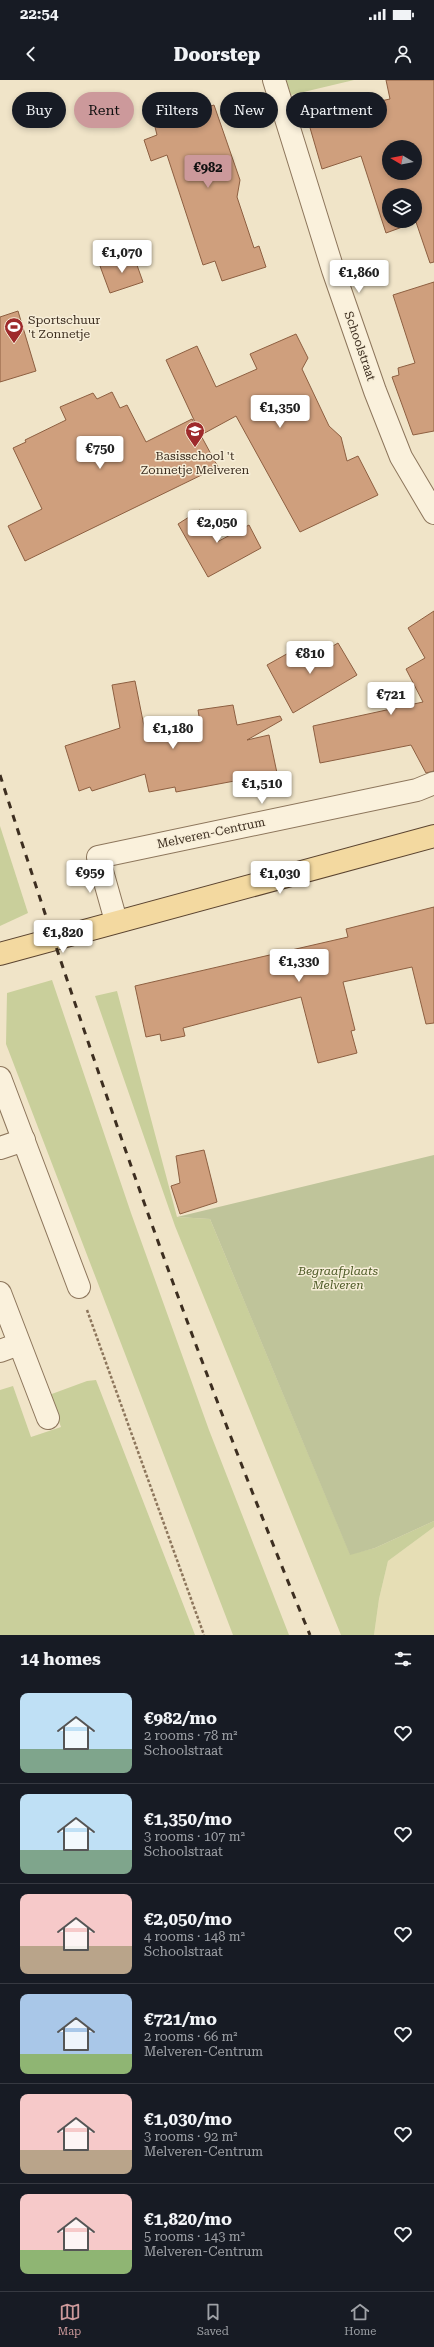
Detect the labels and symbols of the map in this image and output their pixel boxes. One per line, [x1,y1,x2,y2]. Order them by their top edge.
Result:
north arrow [382,140,422,180]
pin: €982 [184,155,232,189]
pin: €1,070 [89,240,155,274]
pin: €1,860 [326,260,392,294]
street label: Schoolstraat [342,309,379,383]
place label: Sportschuur 't Zonnetje [28,313,100,341]
sports icon: Sportschuur 't Zonnetje [3,316,25,344]
pin: €1,350 [247,395,313,429]
school or university icon: Basisschool 't Zonnetje Melveren [184,420,206,448]
pin: €750 [76,436,124,470]
place label: Basisschool 't Zonnetje Melveren [141,449,250,477]
pin: €2,050 [184,510,250,544]
pin: €810 [286,641,334,675]
pin: €721 [367,682,415,716]
pin: €1,180 [140,716,206,750]
pin: €1,510 [229,771,295,805]
street label: Melveren-Centrum [156,815,266,851]
pin: €959 [66,860,114,894]
pin: €1,030 [247,861,313,895]
pin: €1,820 [30,920,96,954]
pin: €1,330 [266,949,332,983]
park label: Begraafplaats Melveren [297,1264,379,1292]

